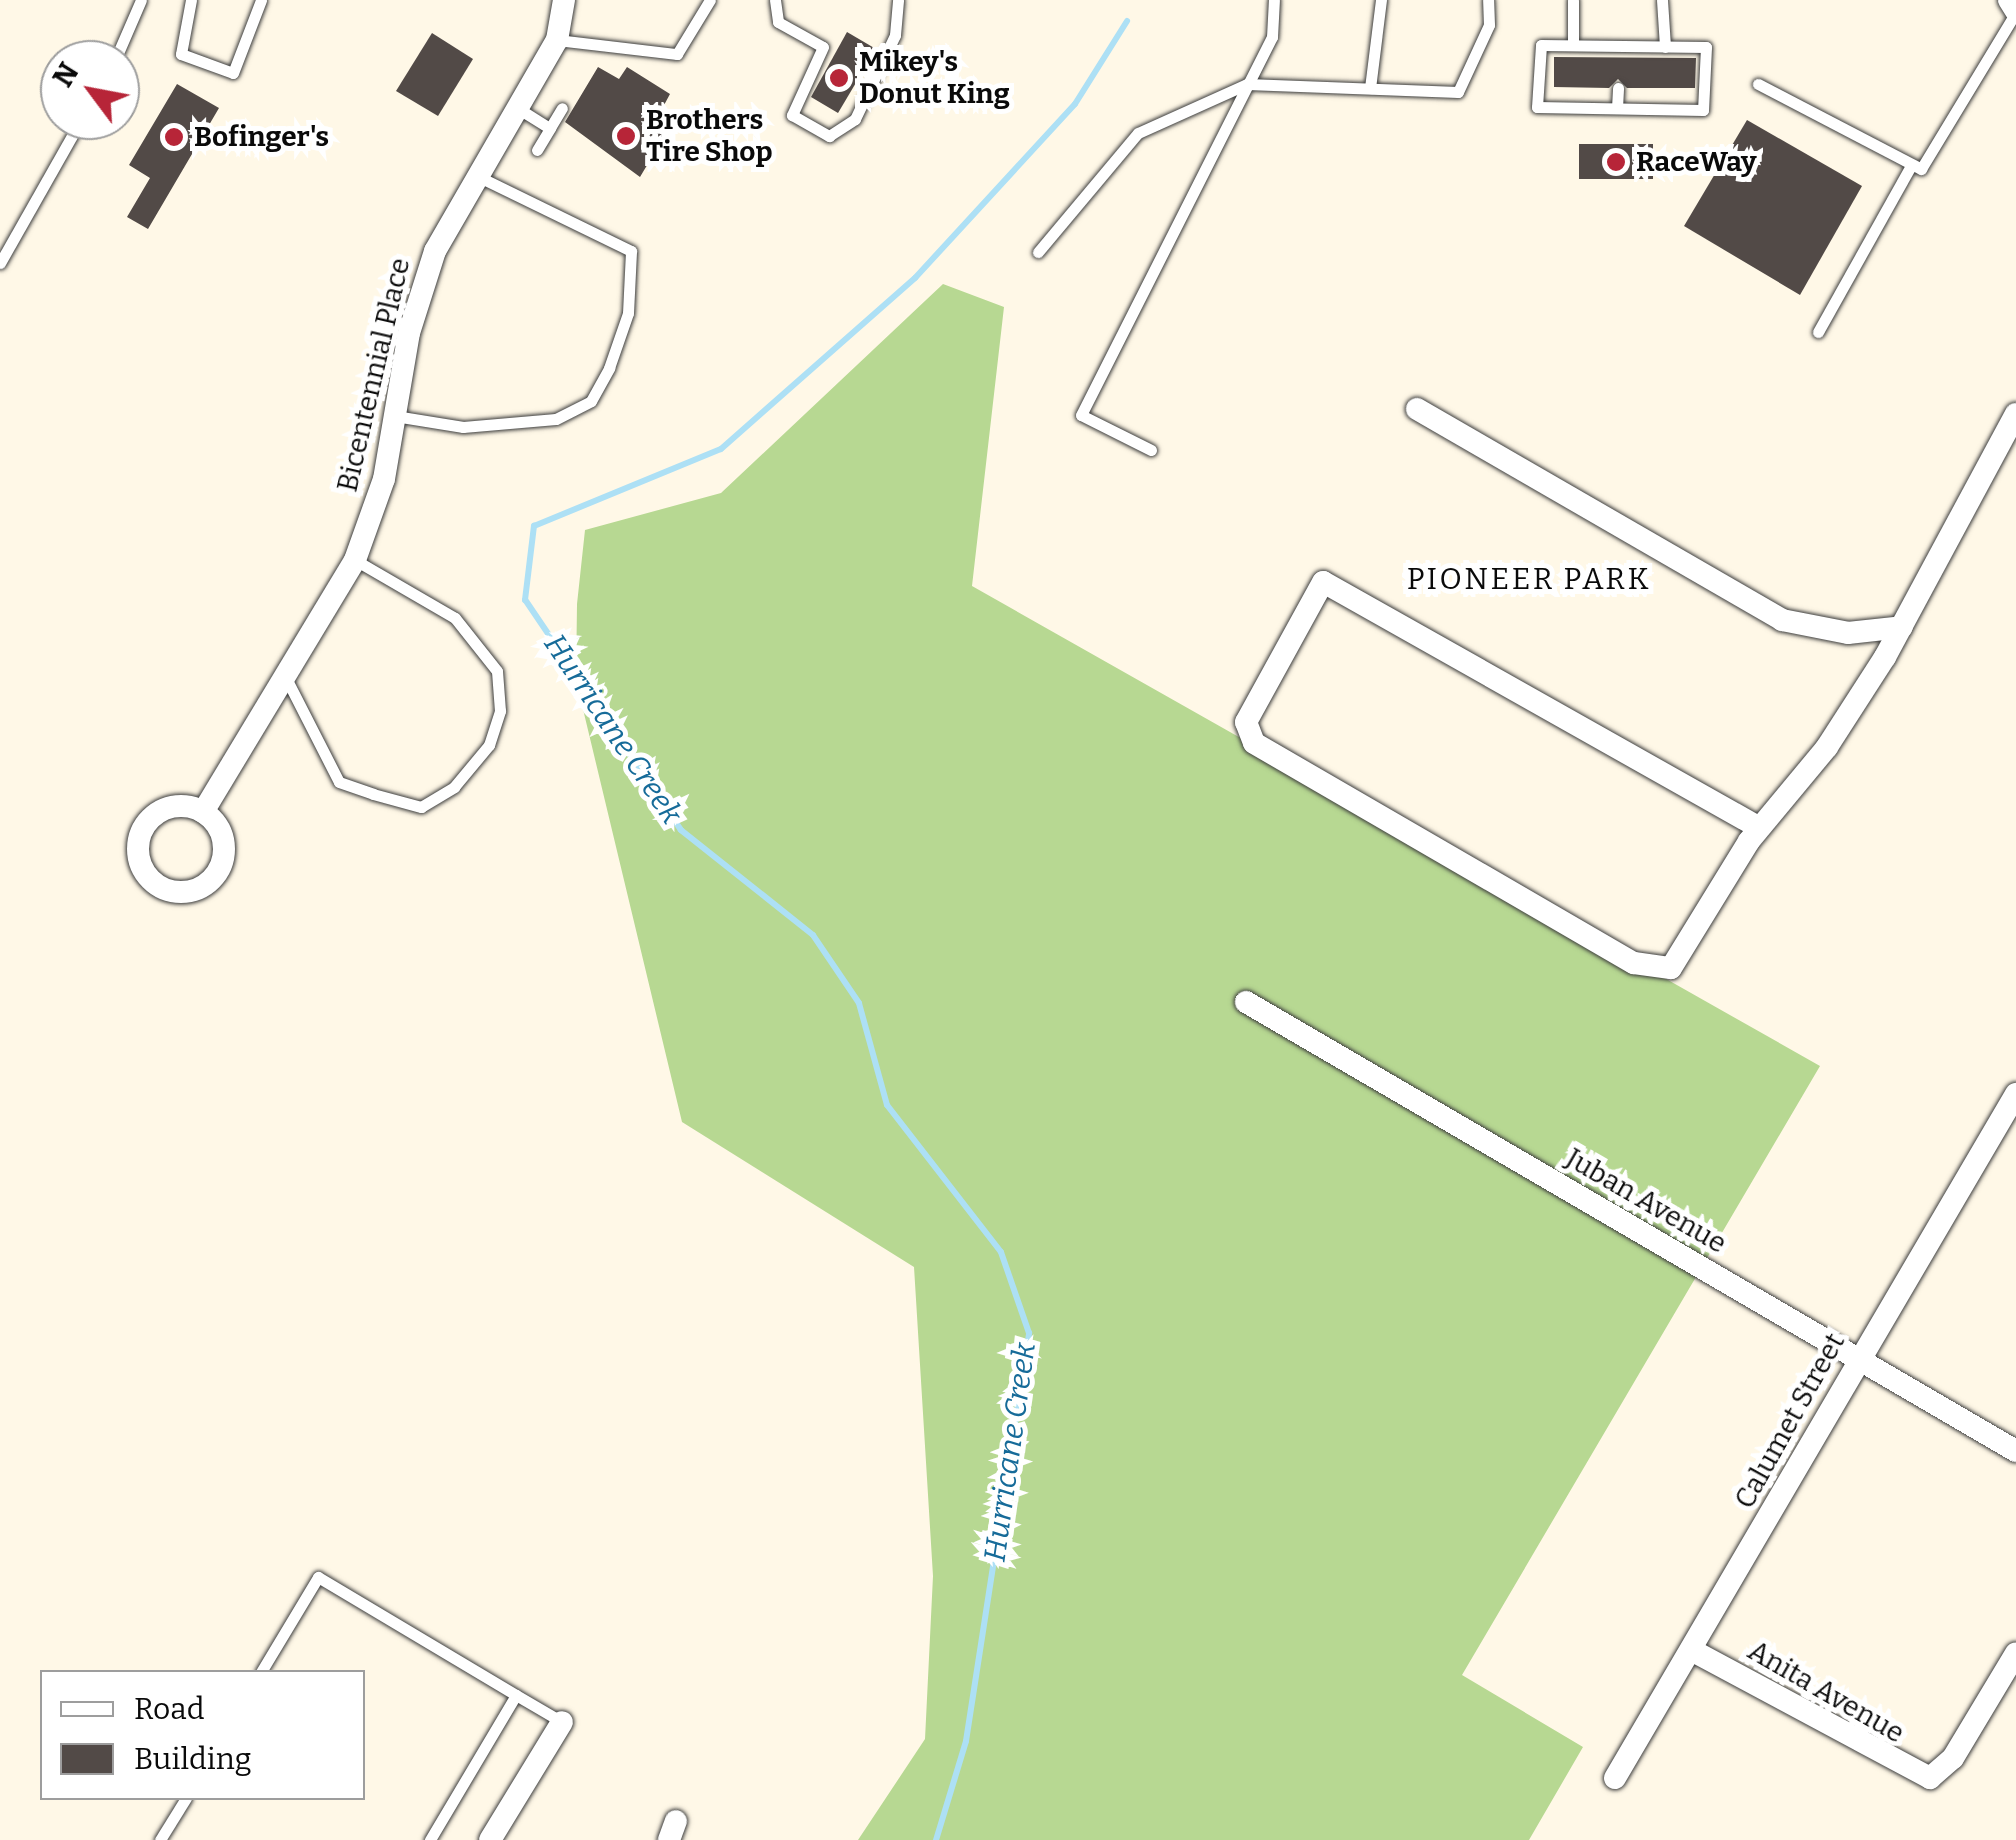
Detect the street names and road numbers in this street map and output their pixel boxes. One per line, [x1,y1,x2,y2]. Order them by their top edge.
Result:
street label: Bicentennial Place [331,255,417,495]
street label: Juban Avenue [1560,1142,1732,1260]
street label: Calumet Street [1728,1328,1852,1514]
street label: Anita Avenue [1742,1634,1910,1750]

